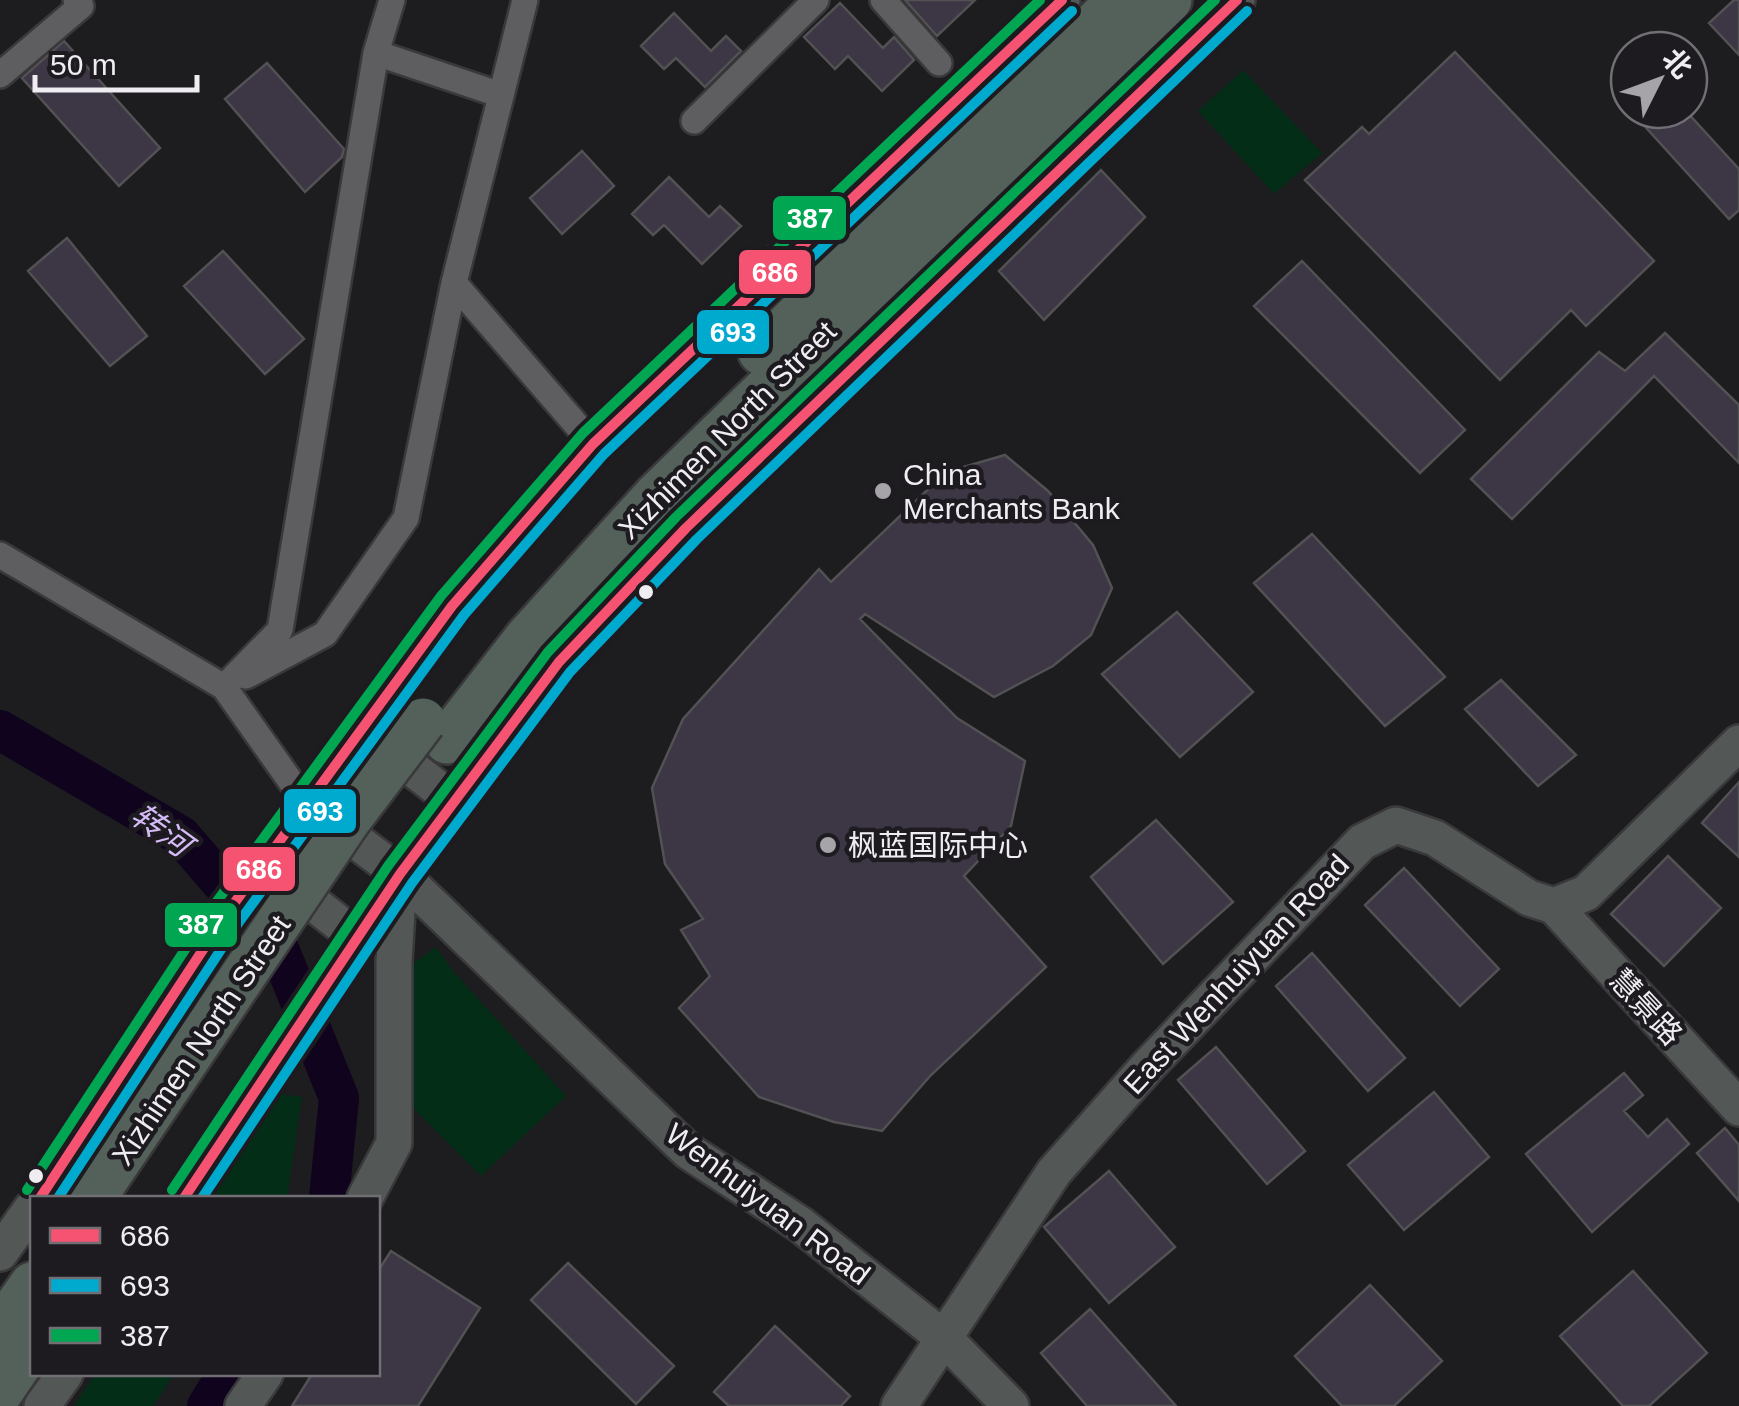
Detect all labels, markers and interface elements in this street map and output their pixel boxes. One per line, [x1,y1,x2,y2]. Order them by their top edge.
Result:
scale bar [35,30,198,92]
north arrow [1609,30,1709,130]
text: 北 [1656,43,1698,84]
text: 50 m [50,48,117,81]
line badge: 387 [771,194,848,242]
text: 387 [787,203,833,234]
line badge: 686 [737,248,813,296]
text: 686 [752,257,798,288]
line badge: 693 [695,308,771,356]
street label: Xizhimen North Street [612,314,843,545]
text: 693 [710,317,756,348]
place label: China Merchants Bank [903,458,1121,525]
marker: China Merchants Bank [872,480,894,502]
unlabelled marker [636,582,656,602]
line badge: 693 [282,787,358,835]
text: 693 [297,796,343,827]
water label: 转河 [125,797,202,867]
place label: 枫蓝国际中心 [848,829,1028,862]
marker: 枫蓝国际中心 [817,834,839,856]
line badge: 686 [221,845,297,893]
street label: East Wenhuiyuan Road [1117,848,1355,1100]
text: 686 [236,854,282,885]
line badge: 387 [163,901,239,949]
street label: Xizhimen North Street [105,909,297,1171]
text: 387 [178,909,224,940]
street label: 慧景路 [1603,963,1689,1051]
street label: Wenhuiyuan Road [660,1117,876,1291]
unlabelled marker [26,1166,46,1186]
legend [30,1196,380,1376]
text: 686 [120,1219,170,1252]
text: 693 [120,1269,170,1302]
text: 387 [120,1319,170,1352]

